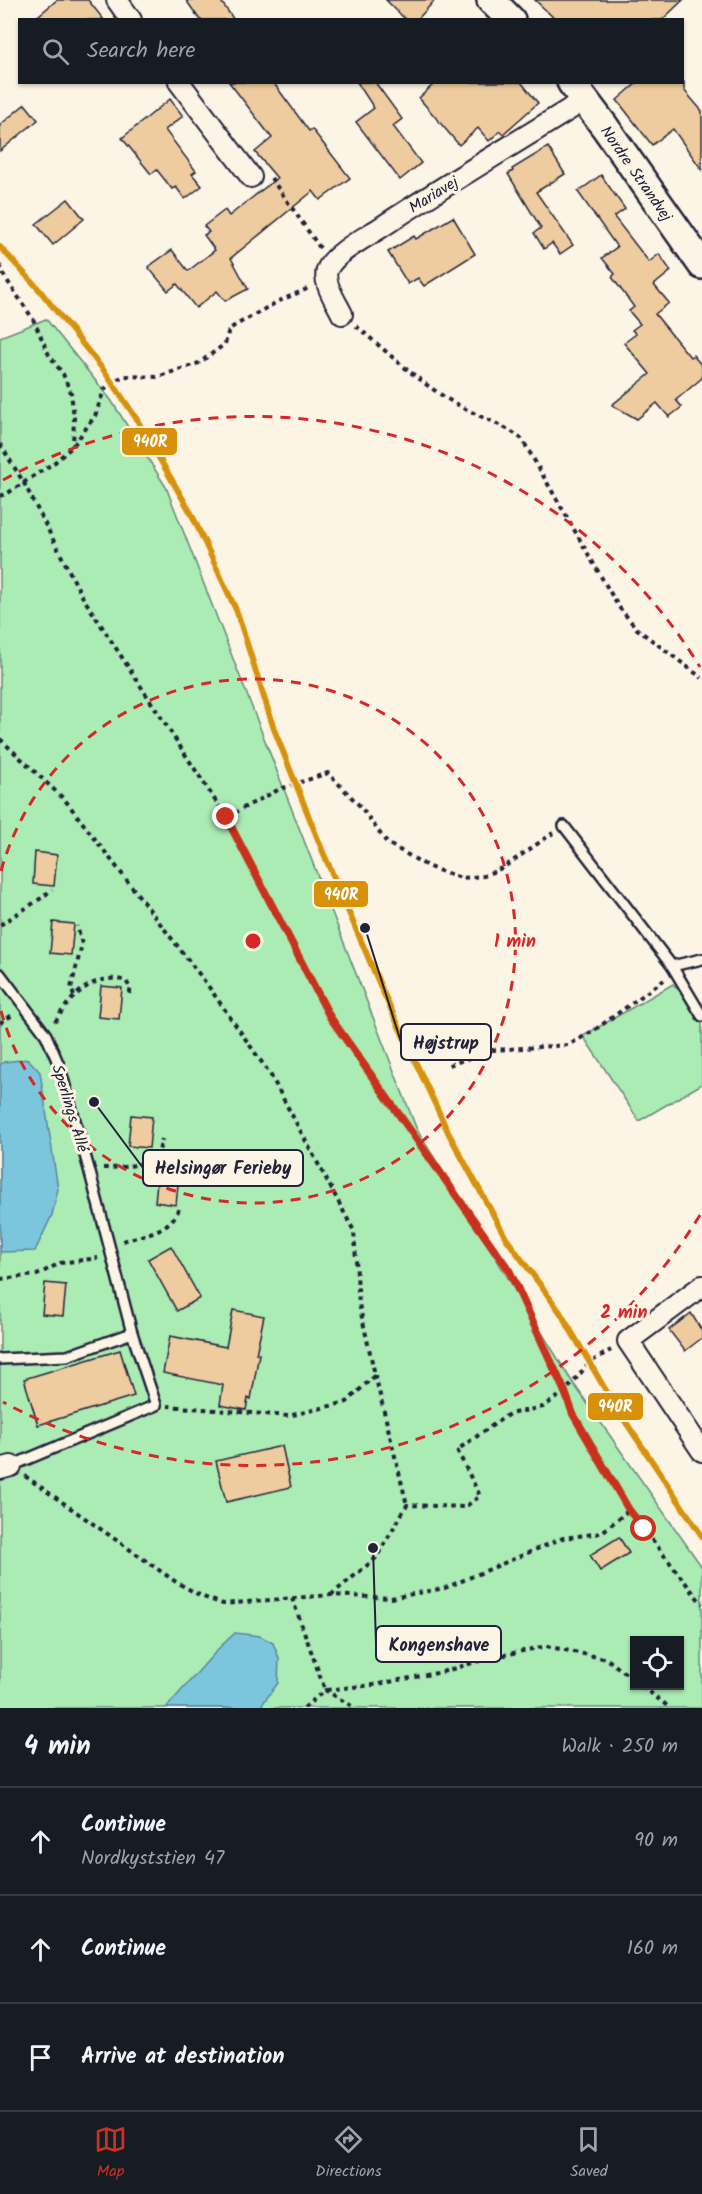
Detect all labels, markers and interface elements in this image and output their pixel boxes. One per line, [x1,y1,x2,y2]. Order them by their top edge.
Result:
search box [18,18,684,84]
text: Search here [87,34,195,69]
icon: search [39,35,72,68]
street label: Nordre Strandvej [593,121,679,228]
street label: Mariavej [404,170,464,220]
line badge: 940R [121,427,178,456]
text: 940R [133,430,168,455]
route end [212,803,238,829]
line badge: 940R [313,880,369,908]
text: 940R [324,883,359,908]
text: 1 min [494,928,536,957]
centre of rings [243,931,263,951]
callout: Højstrup [401,1024,491,1060]
text: Højstrup [413,1030,479,1059]
street label: Sperlings Allé [44,1062,95,1156]
callout: Helsingør Ferieby [143,1150,303,1186]
text: Helsingør Ferieby [155,1155,292,1184]
text: 2 min [601,1299,647,1328]
line badge: 940R [587,1392,644,1421]
text: 940R [598,1395,633,1420]
route start [630,1515,656,1541]
callout: Kongenshave [376,1626,501,1662]
text: Kongenshave [389,1632,489,1661]
map controls [630,1636,684,1690]
button: locate [630,1636,684,1690]
text: 4 min [24,1726,91,1768]
text: Walk · 250 m [562,1731,678,1763]
text: Continue [81,1808,166,1843]
icon: ahead [24,1825,57,1858]
text: 90 m [634,1825,678,1857]
text: Nordkyststien 47 [81,1843,224,1875]
text: Continue [81,1932,166,1967]
icon: ahead [24,1933,57,1966]
text: 160 m [627,1933,678,1965]
text: Arrive at destination [81,2040,284,2075]
icon: arrive [24,2041,57,2074]
tab: Map [94,2123,127,2184]
tab: Directions [315,2123,382,2184]
tab: Saved [570,2123,608,2184]

